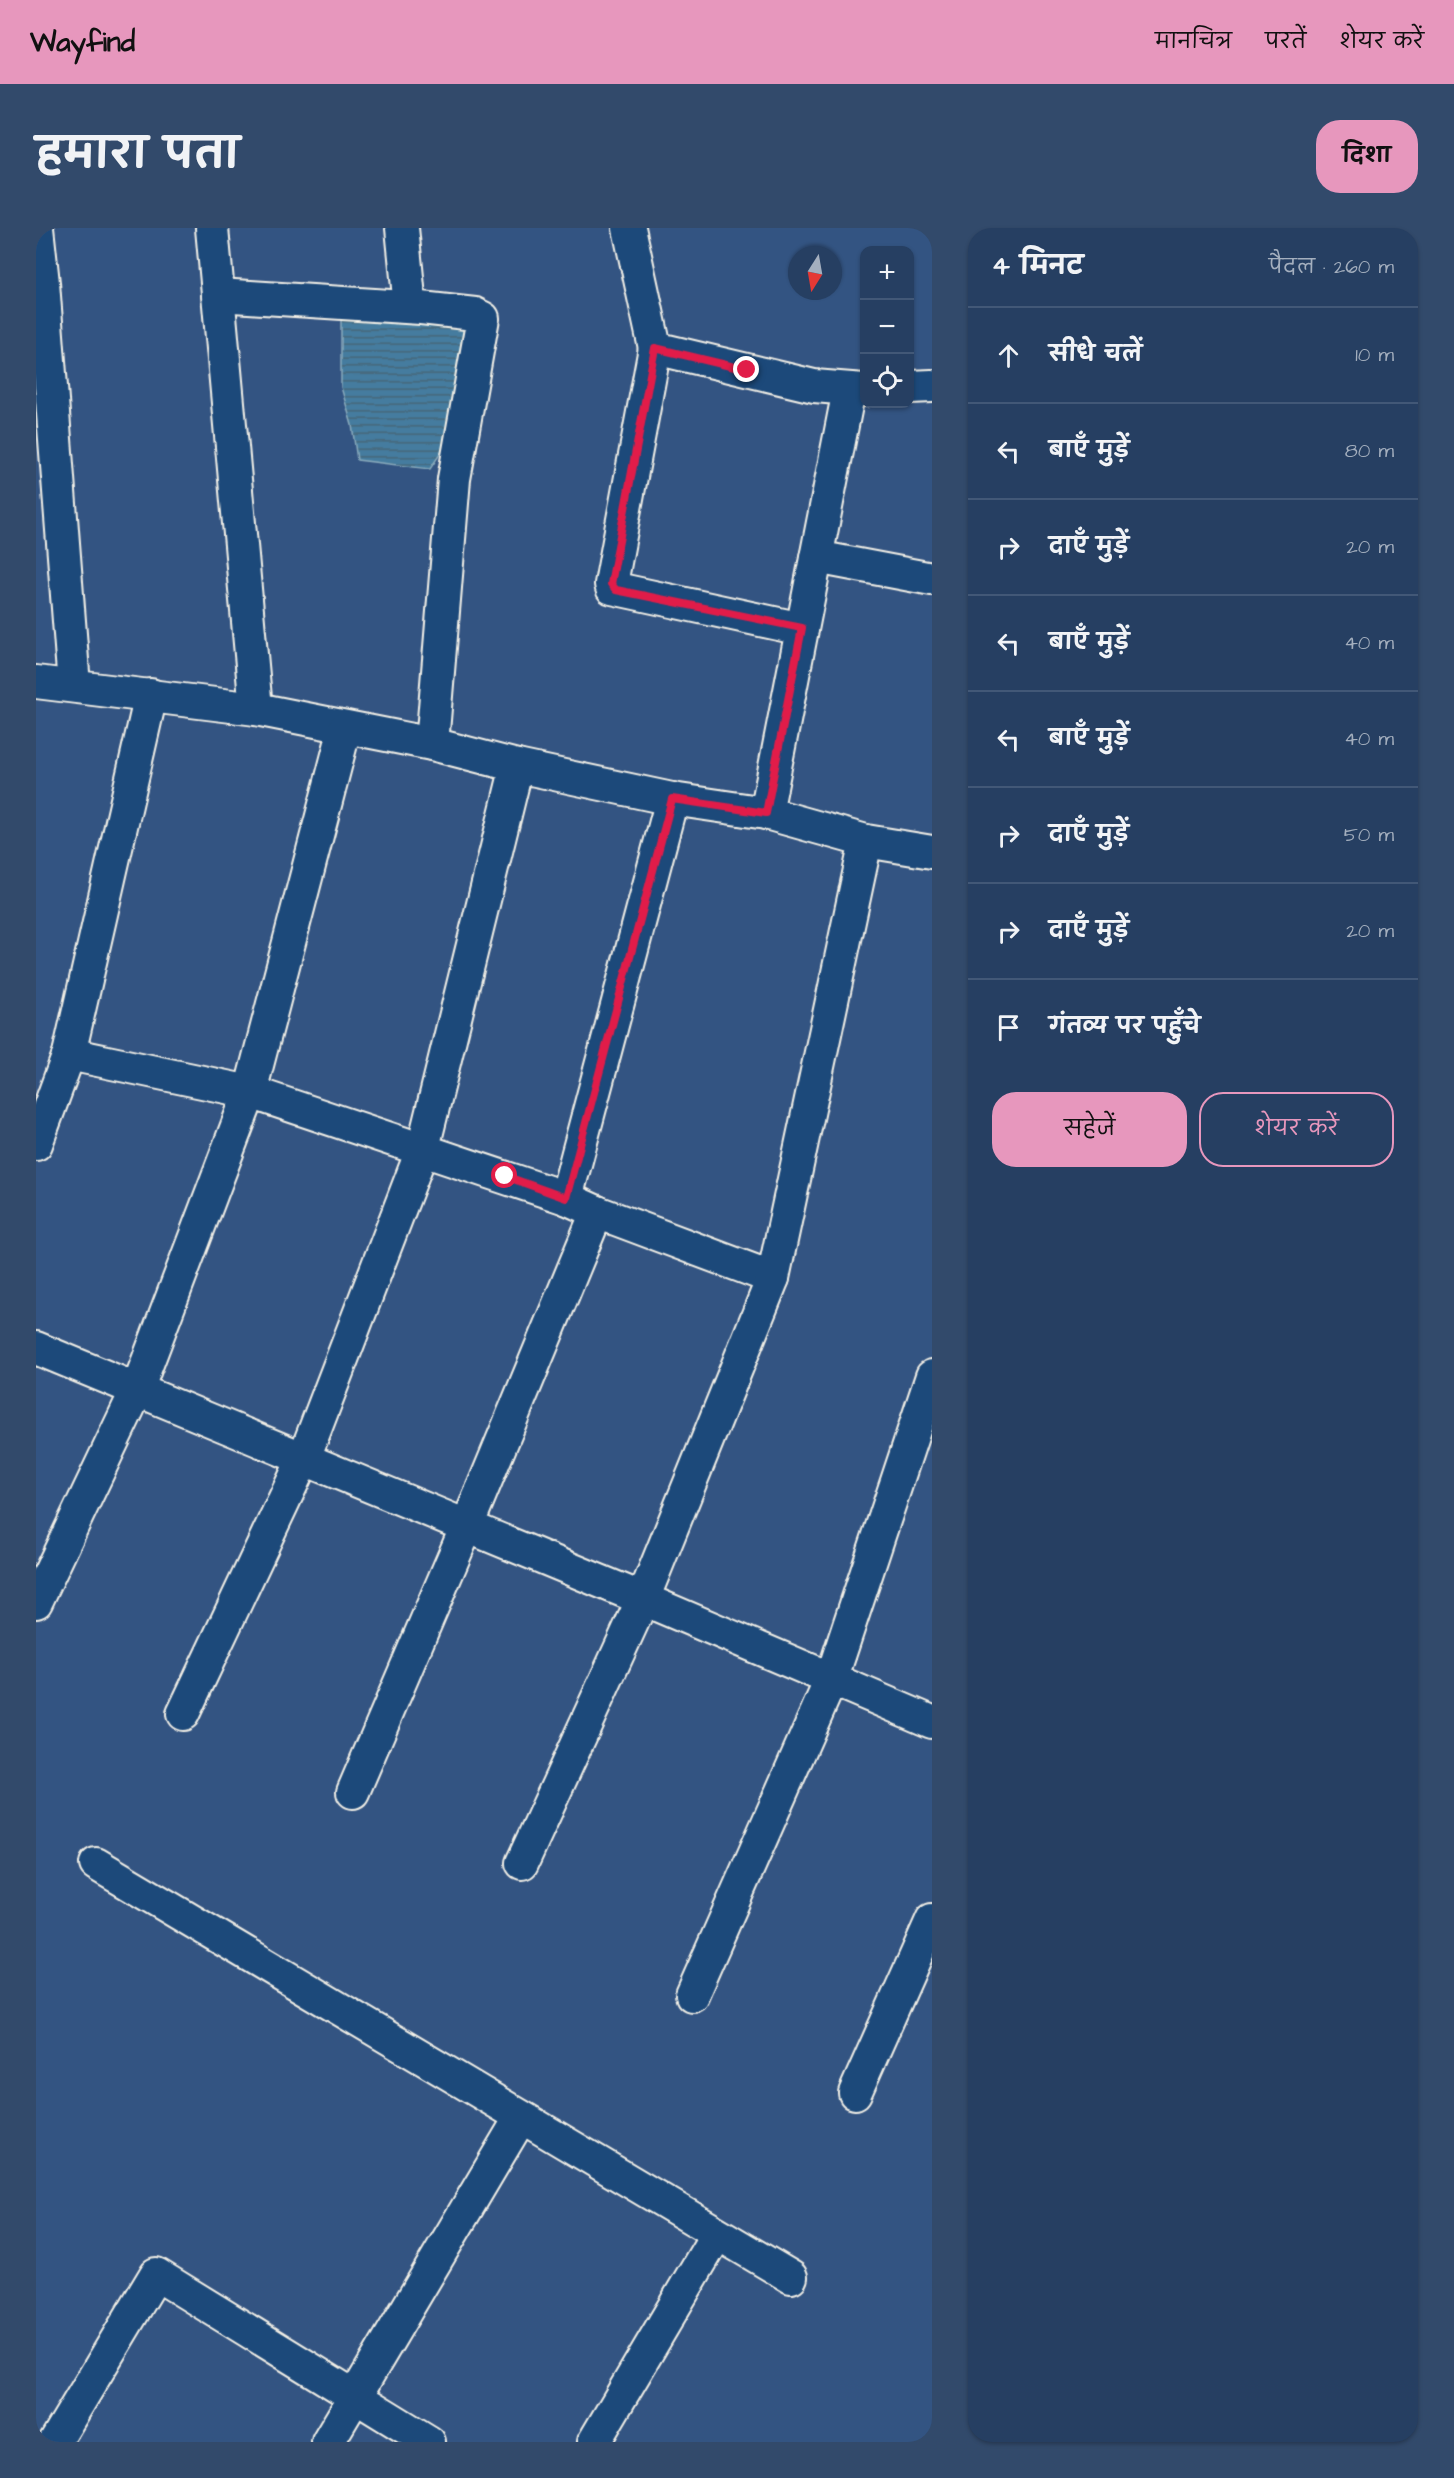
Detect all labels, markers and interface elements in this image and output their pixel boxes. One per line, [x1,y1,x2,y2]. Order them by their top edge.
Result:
text: Wayfind [30,23,135,62]
text: मानचित्र [1155,27,1232,56]
text: परतें [1265,27,1306,56]
text: शेयर करें [1339,27,1424,56]
button: दिशा [1316,120,1418,193]
text: हमारा पता [36,126,239,184]
north arrow [788,246,842,300]
map controls [860,246,914,408]
button: + [860,246,914,300]
text: 4 मिनट [992,248,1083,284]
text: पैदल · 260 m [1269,253,1394,281]
button: − [860,300,914,354]
icon: ahead [992,339,1025,372]
text: सीधे चलें [1049,339,1142,370]
text: 10 m [1355,341,1394,369]
button: locate [860,354,914,408]
route end [733,356,759,382]
icon: left [992,435,1025,468]
text: बाएँ मुड़ें [1049,435,1129,466]
text: 80 m [1345,437,1394,465]
icon: right [992,531,1025,564]
text: दाएँ मुड़ें [1049,531,1129,562]
text: 20 m [1346,533,1394,561]
icon: left [992,627,1025,660]
text: बाएँ मुड़ें [1049,627,1129,658]
text: 40 m [1344,629,1394,657]
icon: left [992,723,1025,756]
text: बाएँ मुड़ें [1049,723,1129,754]
text: 40 m [1344,725,1394,753]
icon: right [992,819,1025,852]
text: दाएँ मुड़ें [1049,819,1129,850]
text: 50 m [1344,821,1394,849]
icon: right [992,915,1025,948]
text: दाएँ मुड़ें [1049,915,1129,946]
text: 20 m [1346,917,1394,945]
icon: arrive [992,1011,1025,1044]
text: गंतव्य पर पहुँचे [1049,1011,1200,1042]
button: सहेजें [992,1092,1187,1167]
button: शेयर करें [1199,1092,1394,1167]
route start [491,1162,517,1188]

